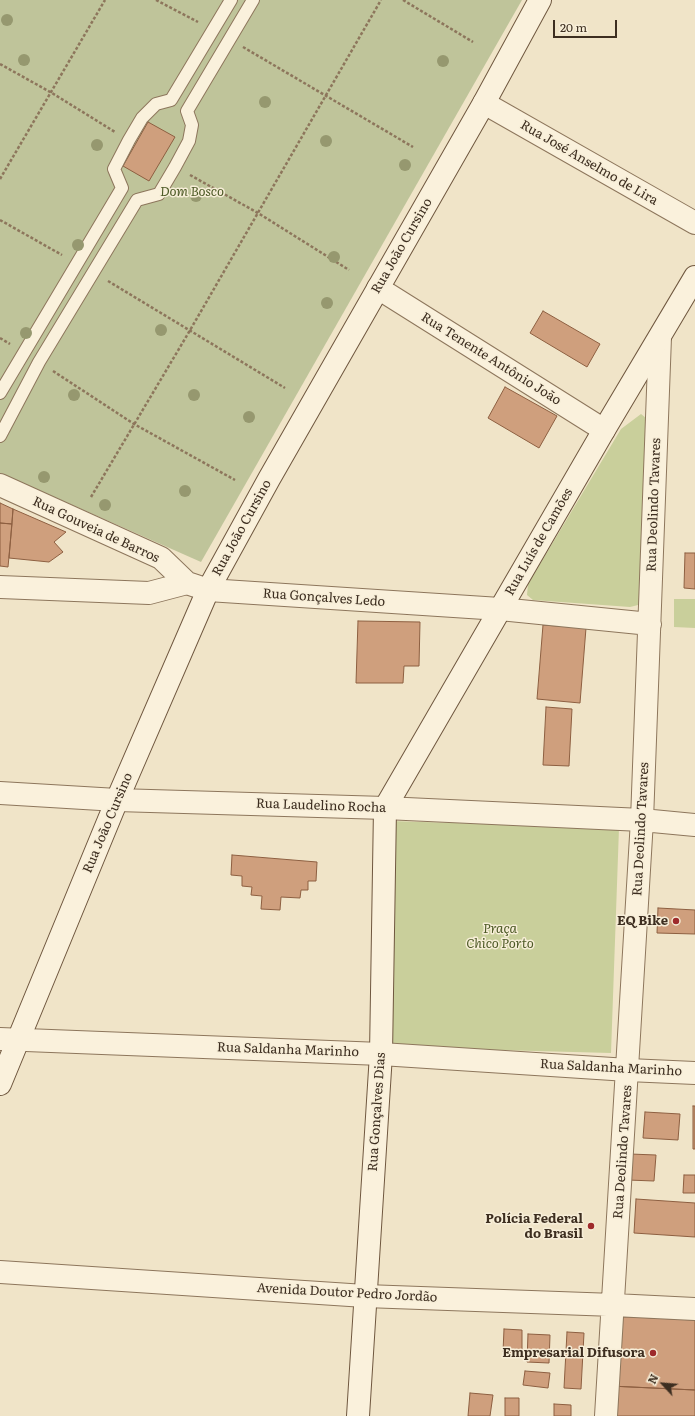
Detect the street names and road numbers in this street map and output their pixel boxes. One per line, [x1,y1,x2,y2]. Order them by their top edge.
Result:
street label: Rua José Anselmo de Lira [517,117,661,209]
street label: Rua João Cursino [368,195,436,297]
street label: Rua Tenente Antônio João [418,309,564,409]
street label: Rua Deolindo Tavares [644,438,664,572]
street label: Rua João Cursino [209,477,275,579]
street label: Rua Luís de Camões [502,486,576,598]
street label: Rua Gouveia de Barros [30,494,162,566]
street label: Rua Gonçalves Ledo [262,586,386,610]
street label: Rua Deolindo Tavares [630,762,652,896]
street label: Rua João Cursino [80,770,136,876]
street label: Rua Laudelino Rocha [256,796,386,816]
street label: Rua Saldanha Marinho [217,1040,359,1060]
street label: Rua Gonçalves Dias [365,1052,389,1172]
street label: Rua Saldanha Marinho [540,1056,682,1080]
street label: Rua Deolindo Tavares [611,1085,635,1219]
street label: Avenida Doutor Pedro Jordão [256,1280,438,1306]

